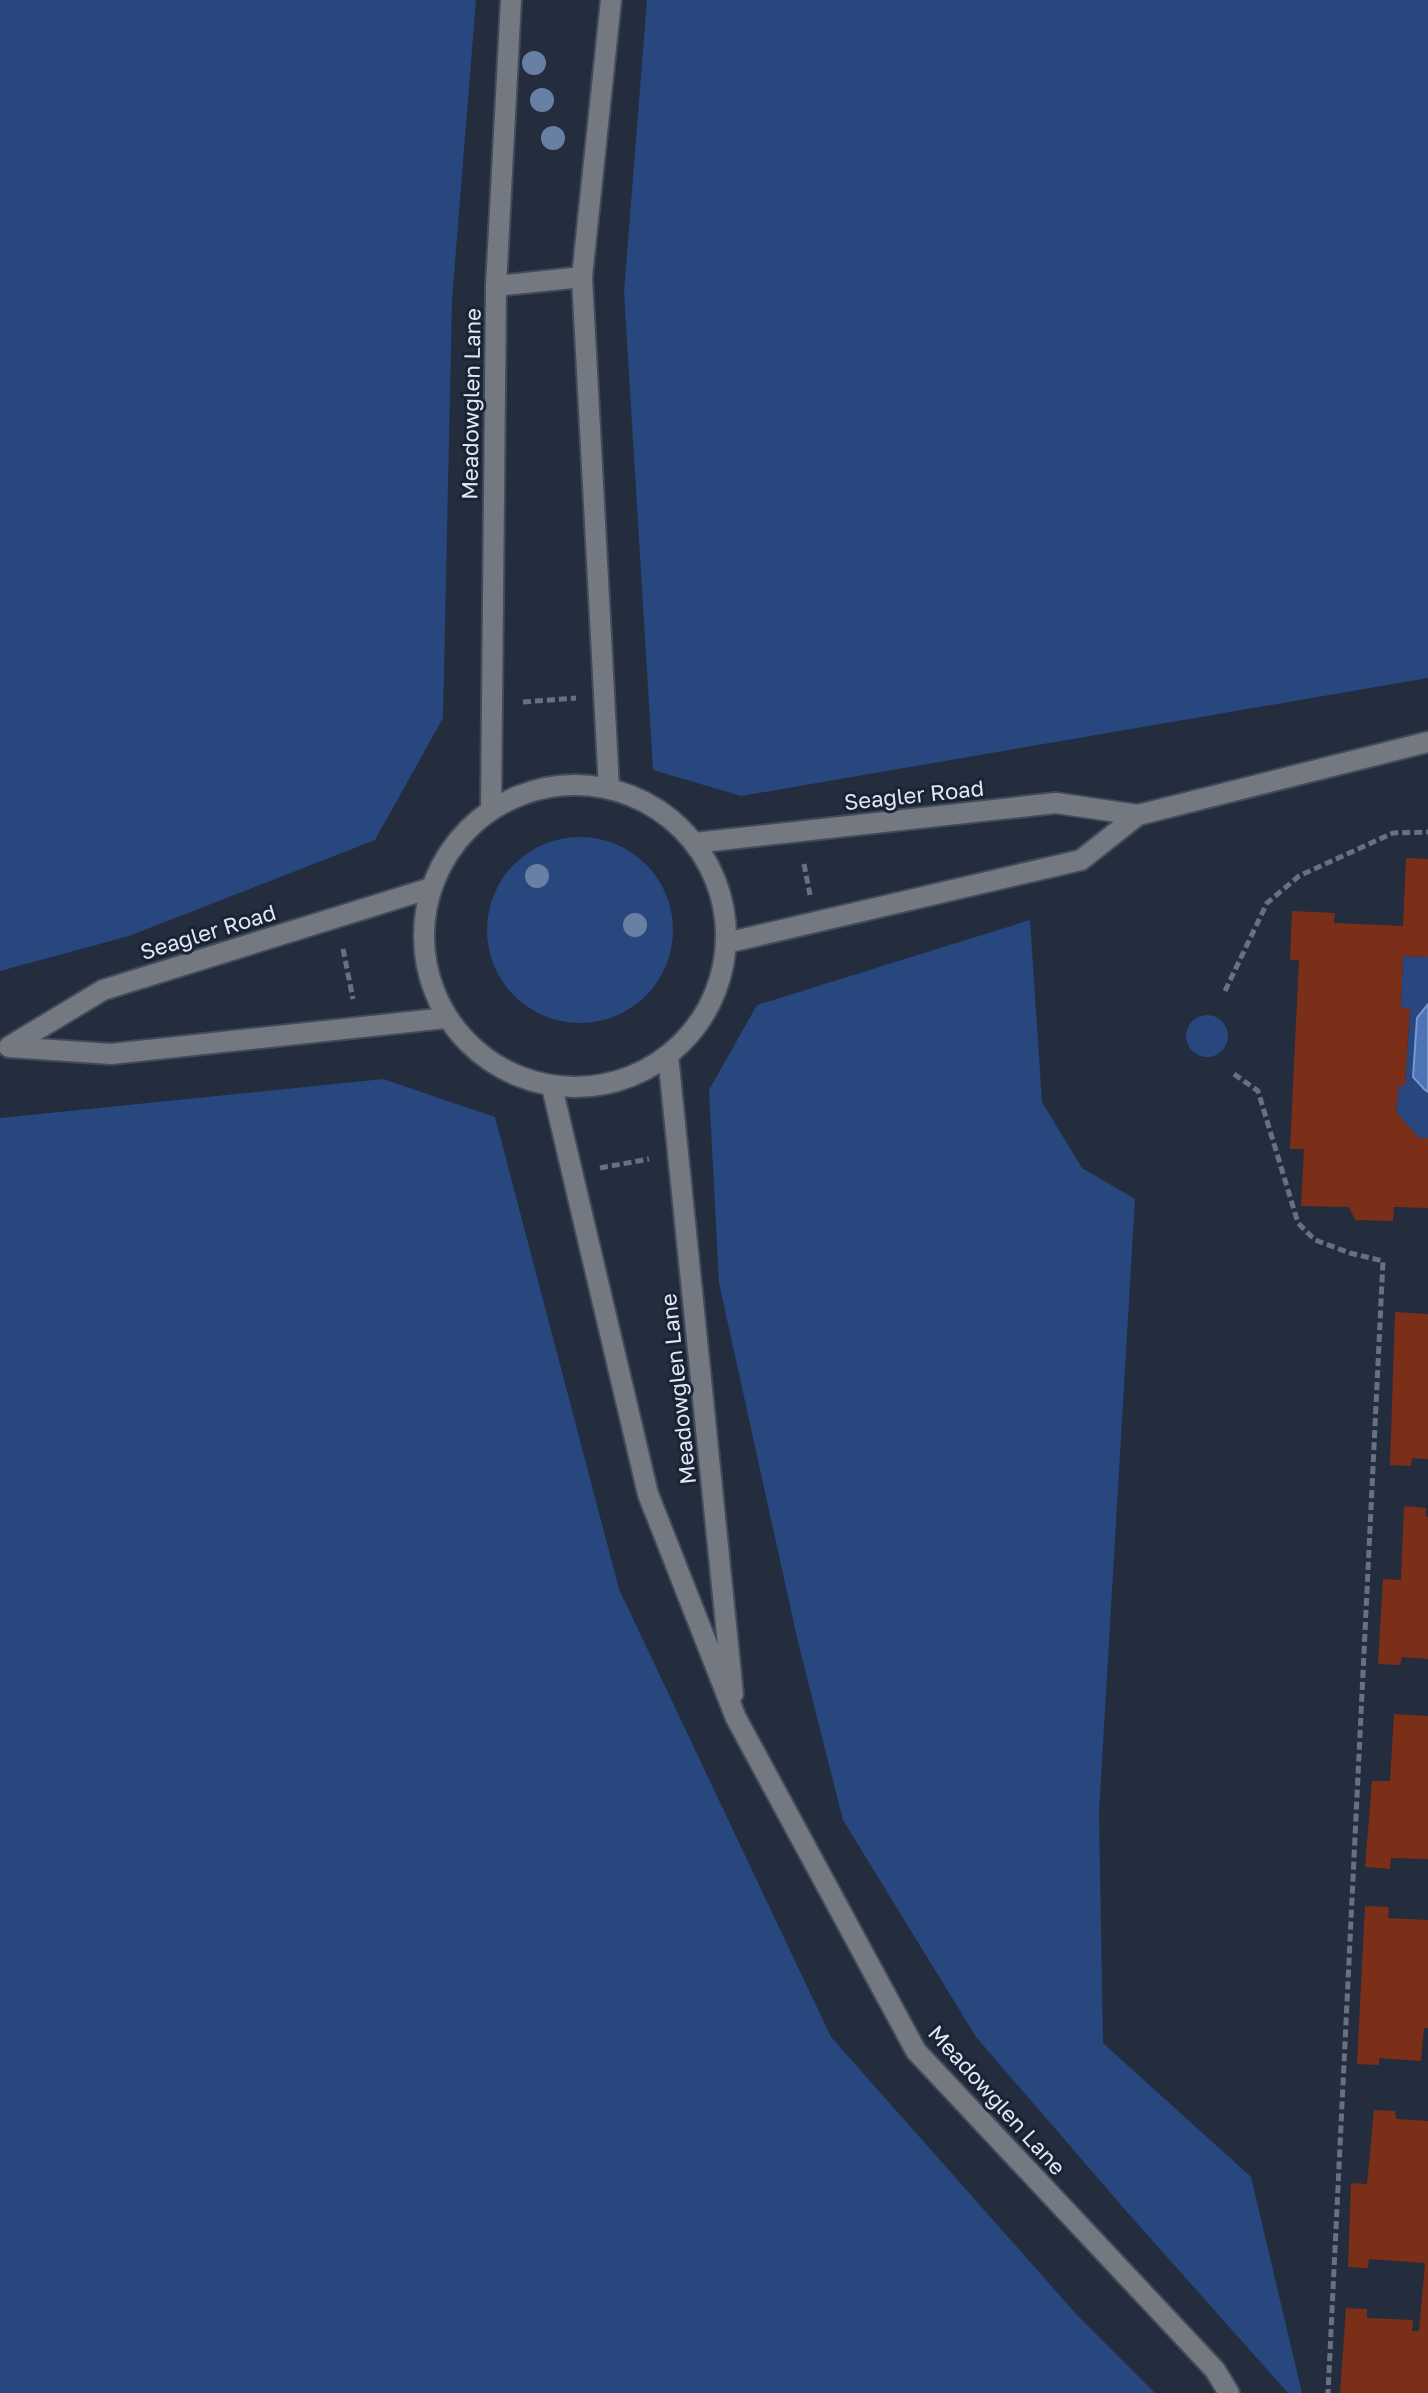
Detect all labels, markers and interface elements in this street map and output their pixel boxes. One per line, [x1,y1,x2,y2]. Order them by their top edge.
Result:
street label: Meadowglen Lane [455,308,486,500]
street label: Seagler Road [843,774,985,815]
street label: Seagler Road [137,898,279,965]
street label: Meadowglen Lane [654,1292,701,1486]
street label: Meadowglen Lane [923,2019,1072,2180]

